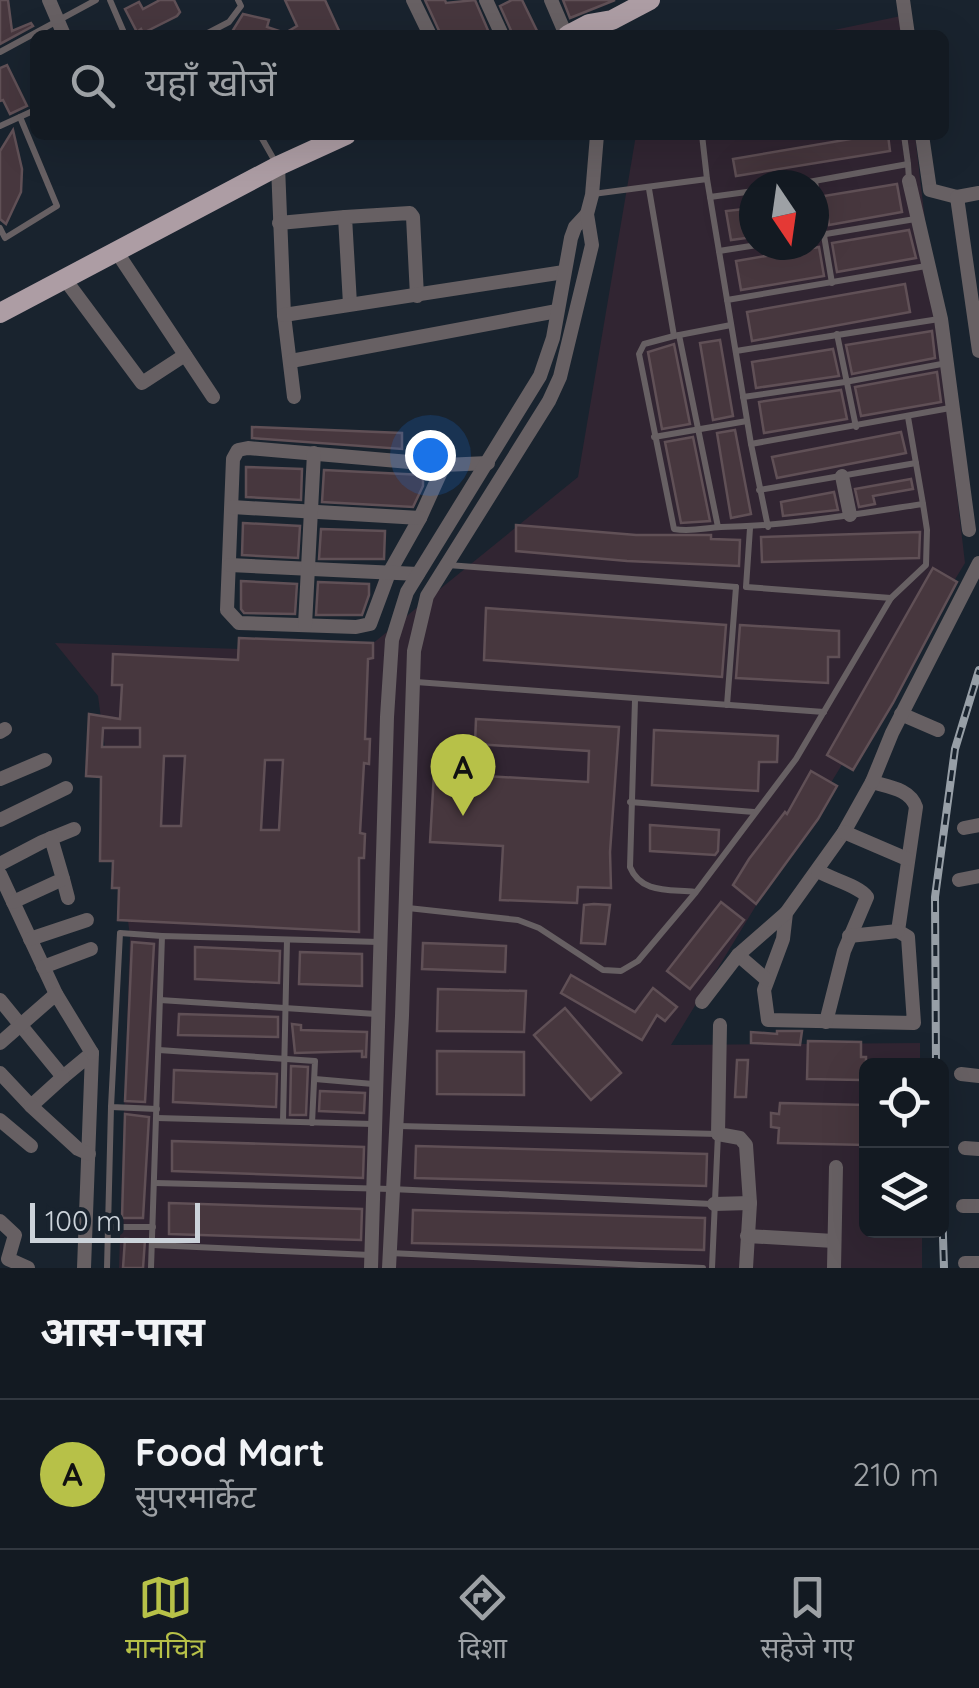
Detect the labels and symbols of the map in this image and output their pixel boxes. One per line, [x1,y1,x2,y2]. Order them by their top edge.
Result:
north arrow [739,170,829,260]
your location [405,430,456,481]
pin: A [430,734,496,816]
scale bar [30,1198,200,1242]

